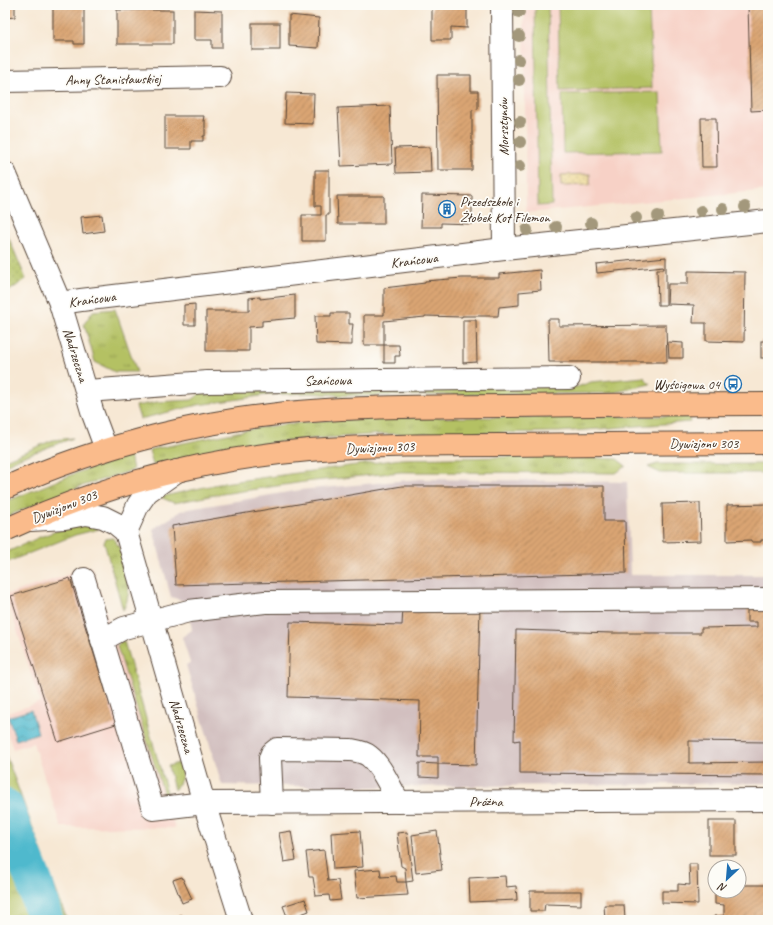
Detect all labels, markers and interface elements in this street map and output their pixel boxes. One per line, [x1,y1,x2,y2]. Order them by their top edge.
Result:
street label: Anny Stanisławskiej [65,70,163,89]
street label: Morsztynów [494,97,512,156]
place label: Przedszkole i Żłobek Kot Filemon [460,193,550,226]
building icon: Przedszkole i Żłobek Kot Filemon [437,199,457,219]
street label: Krańcowa [390,249,440,272]
street label: Krańcowa [68,288,118,311]
street label: Nadrzeczna [59,326,92,385]
street label: Szańcowa [305,372,353,389]
bus stop icon: Wyścigowa 04 [723,374,743,394]
place label: Wyścigowa 04 [654,376,722,393]
street label: Dywizjonu 303 [670,435,740,452]
street label: Dywizjonu 303 [345,438,416,457]
street label: Dywizjonu 303 [29,486,101,527]
street label: Nadrzeczna [166,697,198,756]
street label: Próżna [469,793,504,810]
north arrow [707,859,747,899]
text: N [715,879,729,896]

